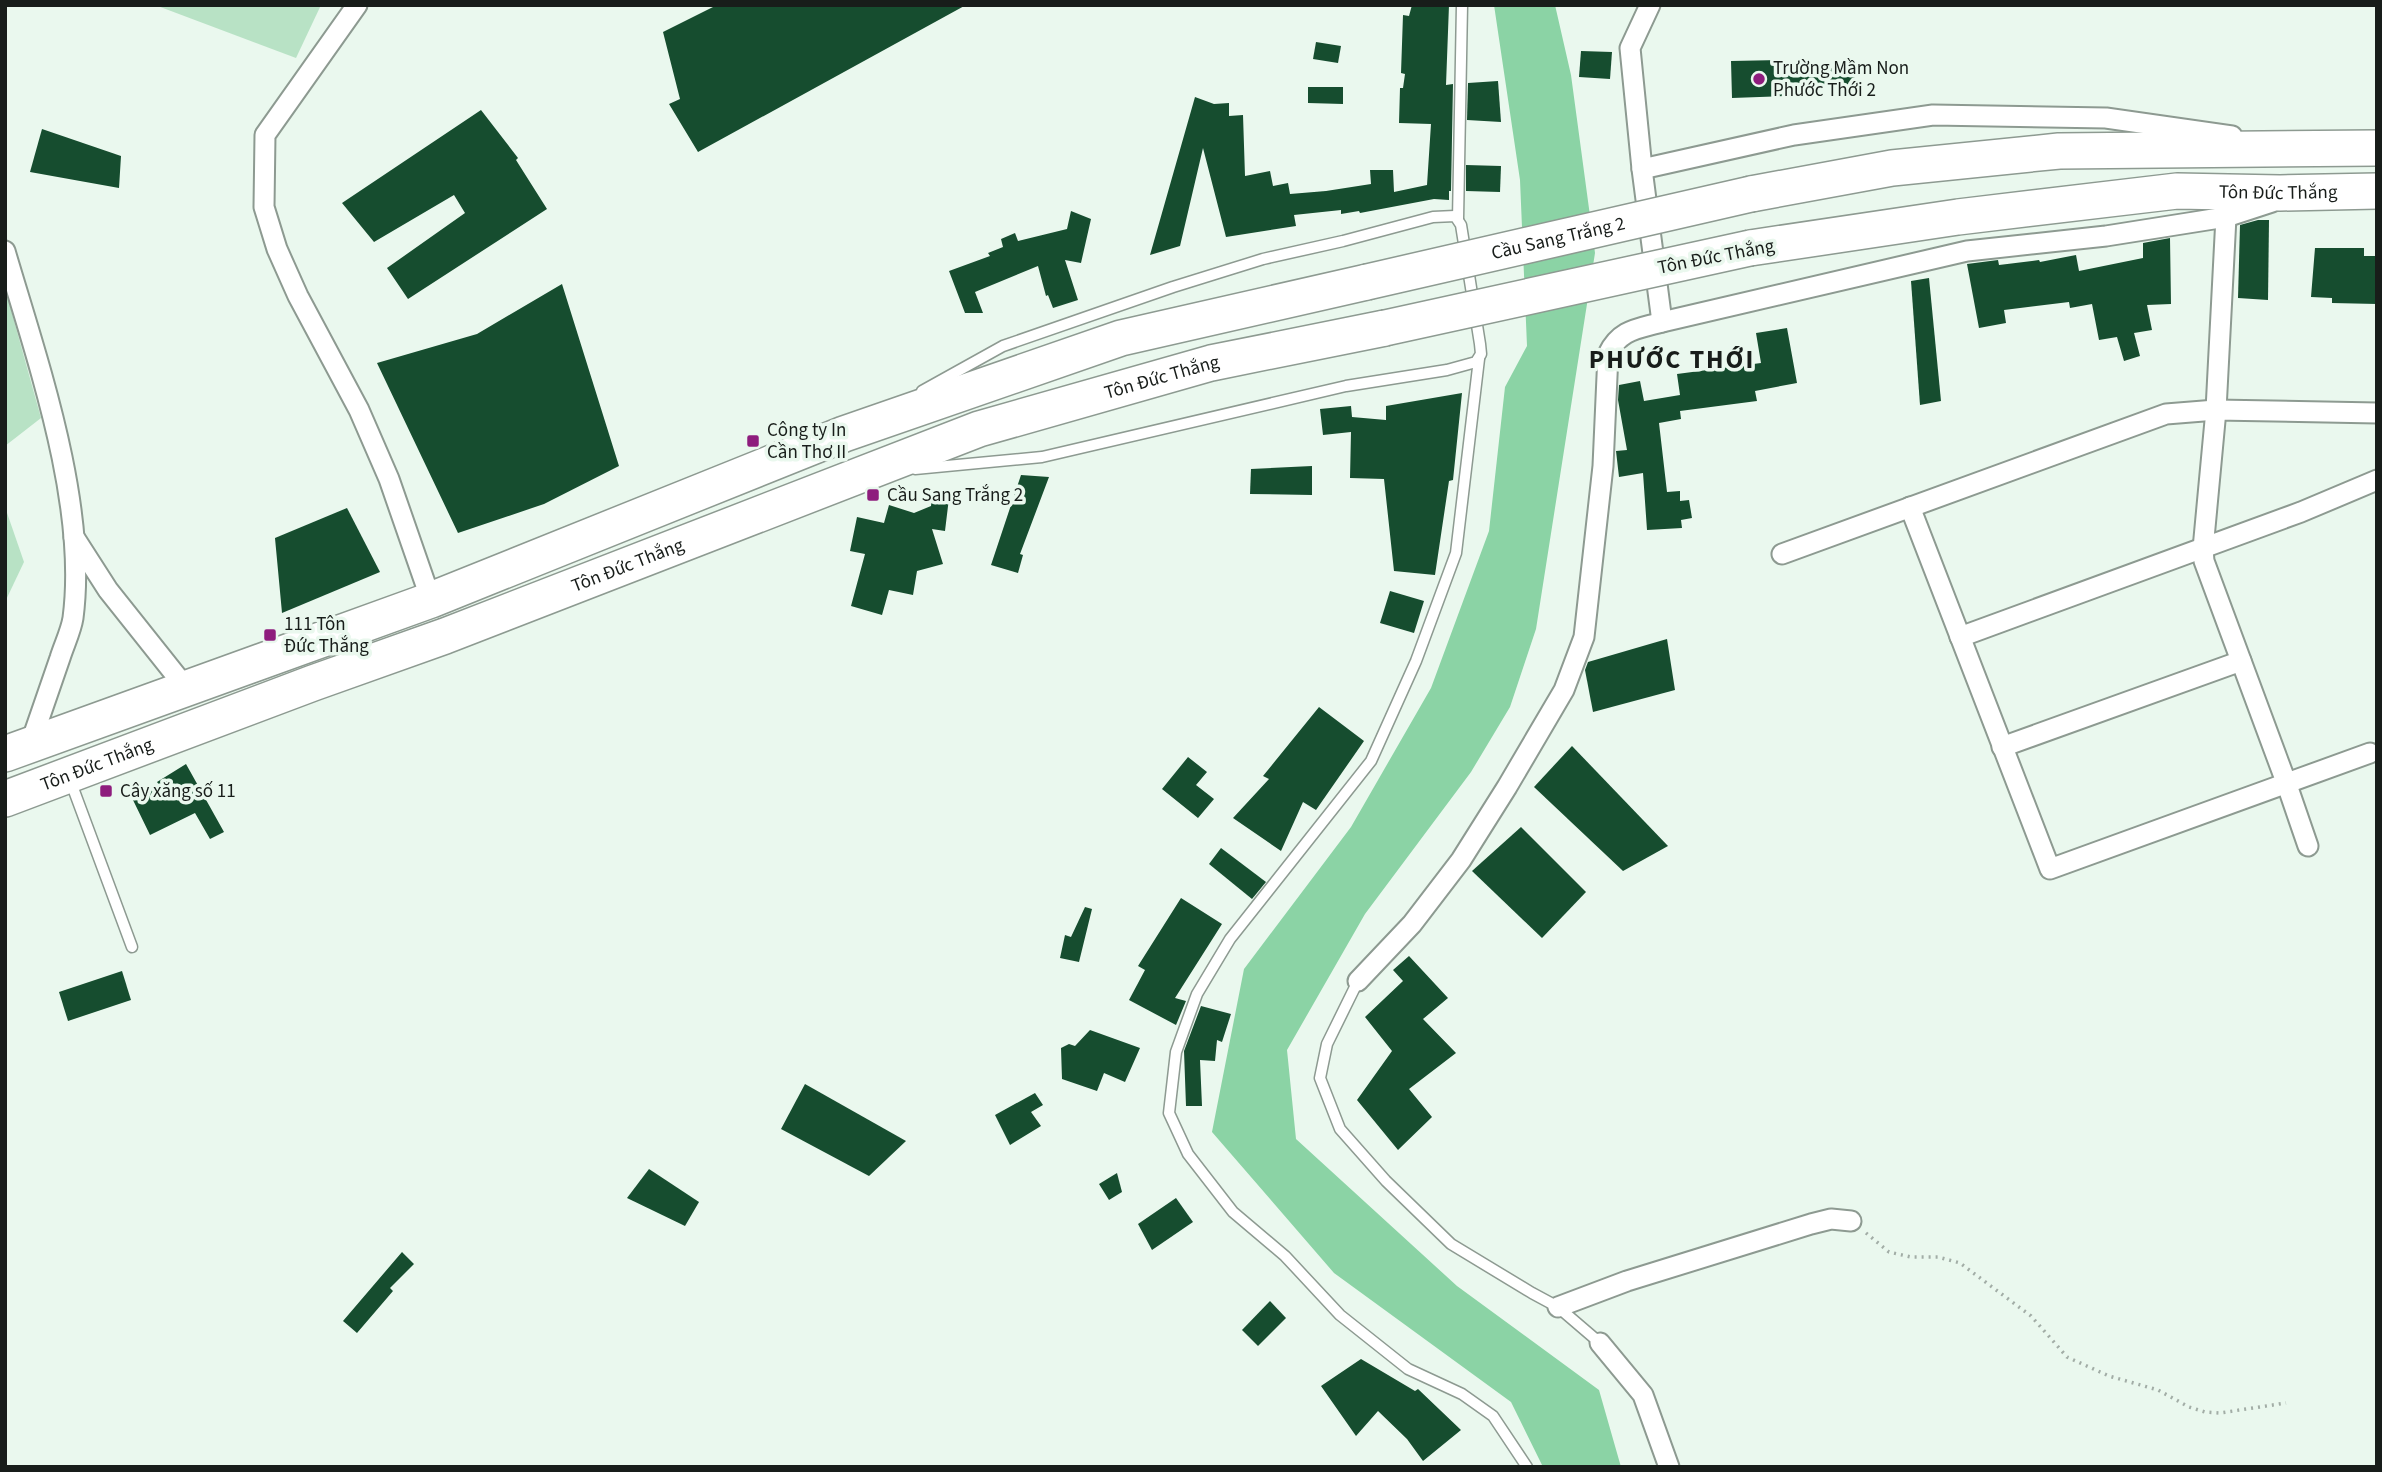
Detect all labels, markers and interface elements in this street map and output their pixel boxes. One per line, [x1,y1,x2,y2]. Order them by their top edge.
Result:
place label: Trường Mầm Non Phước Thới 2 [1773,55,1909,104]
marker: Trường Mầm Non Phước Thới 2 [1751,71,1767,87]
street label: Tôn Đức Thắng [2219,178,2338,207]
street label: Cầu Sang Trắng 2 [1489,210,1628,267]
street label: Tôn Đức Thắng [1655,232,1777,282]
district label: PHƯỚC THỚI [1589,341,1755,378]
street label: Tôn Đức Thắng [1101,348,1222,406]
place label: Công ty In Cần Thơ II [767,417,846,466]
marker: Công ty In Cần Thơ II [745,433,761,449]
place label: Cầu Sang Trắng 2 [887,482,1023,509]
marker: Cầu Sang Trắng 2 [865,487,881,503]
street label: Tôn Đức Thắng [567,531,688,599]
place label: 111 Tôn Đức Thắng [284,611,369,660]
marker: 111 Tôn Đức Thắng [262,627,278,643]
street label: Tôn Đức Thắng [37,731,157,798]
place label: Cây xăng số 11 [120,778,236,805]
marker: Cây xăng số 11 [98,783,114,799]

